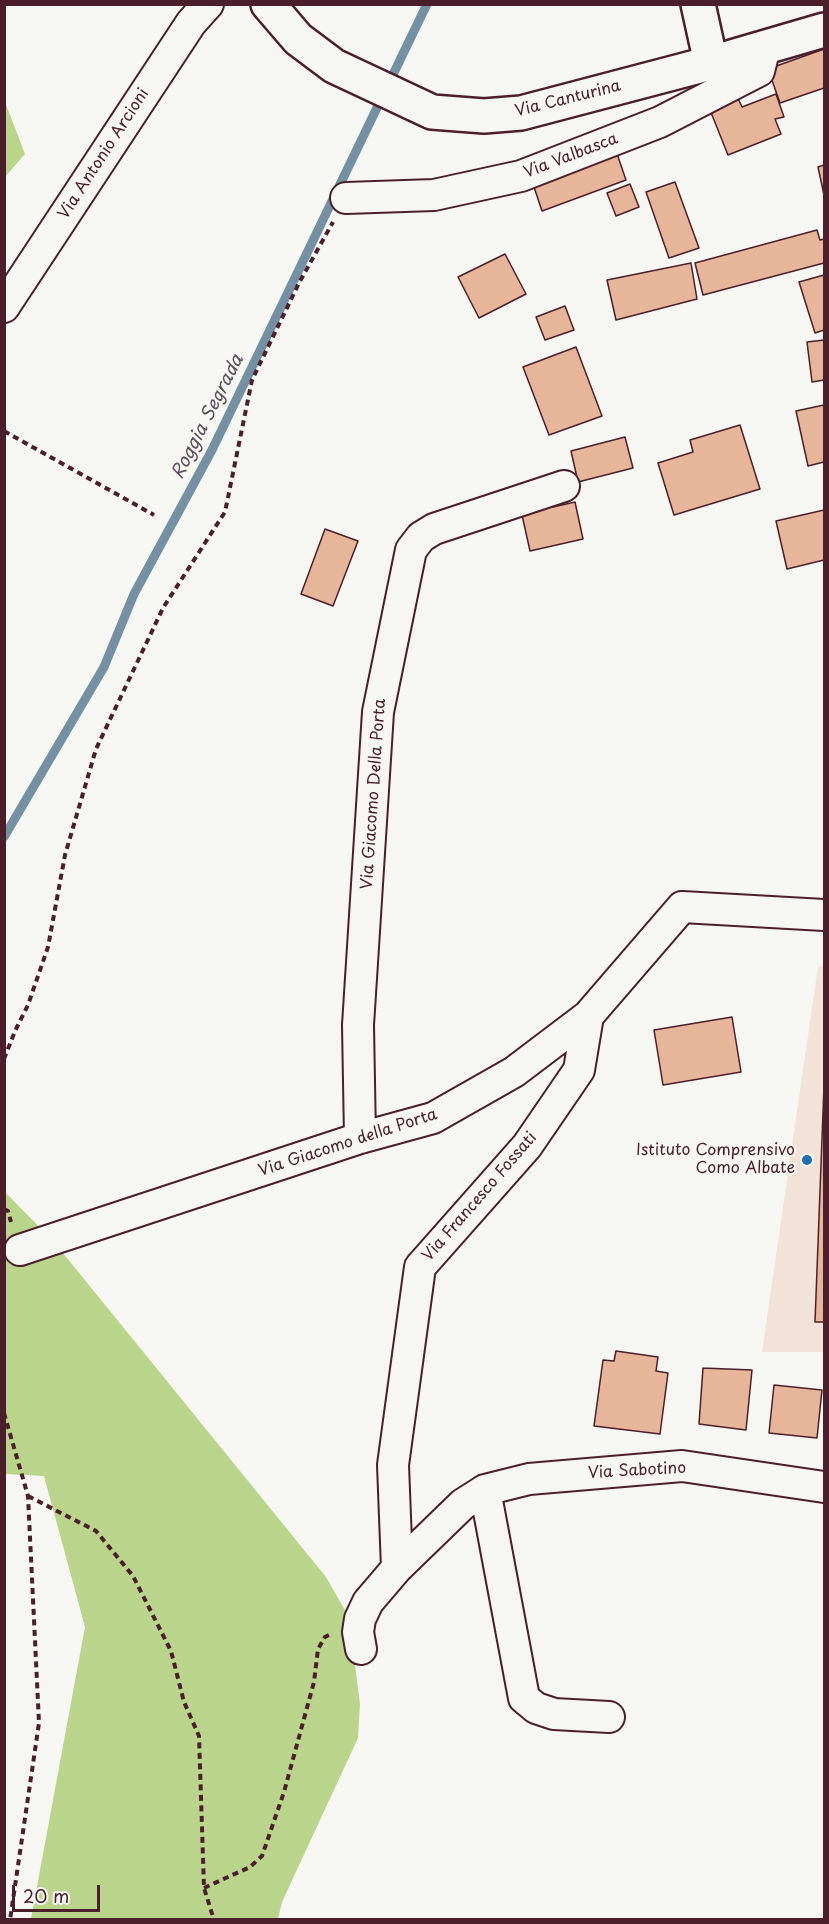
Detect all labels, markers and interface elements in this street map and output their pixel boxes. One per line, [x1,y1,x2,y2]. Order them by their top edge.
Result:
street label: Via Canturina [513,77,623,121]
street label: Via Antonio Arcioni [55,85,153,223]
street label: Via Valbasca [521,129,621,183]
water label: Roggia Segrada [167,351,249,483]
street label: Via Giacomo Della Porta [358,698,390,890]
street label: Via Giacomo della Porta [256,1105,440,1181]
street label: Via Francesco Fossati [419,1129,541,1265]
place label: Istituto Comprensivo Como Albate [636,1141,795,1179]
marker: Istituto Comprensivo Como Albate [800,1153,814,1167]
street label: Via Sabotino [587,1459,687,1483]
scale bar [15,1873,104,1911]
text: 20 m [23,1882,69,1909]

